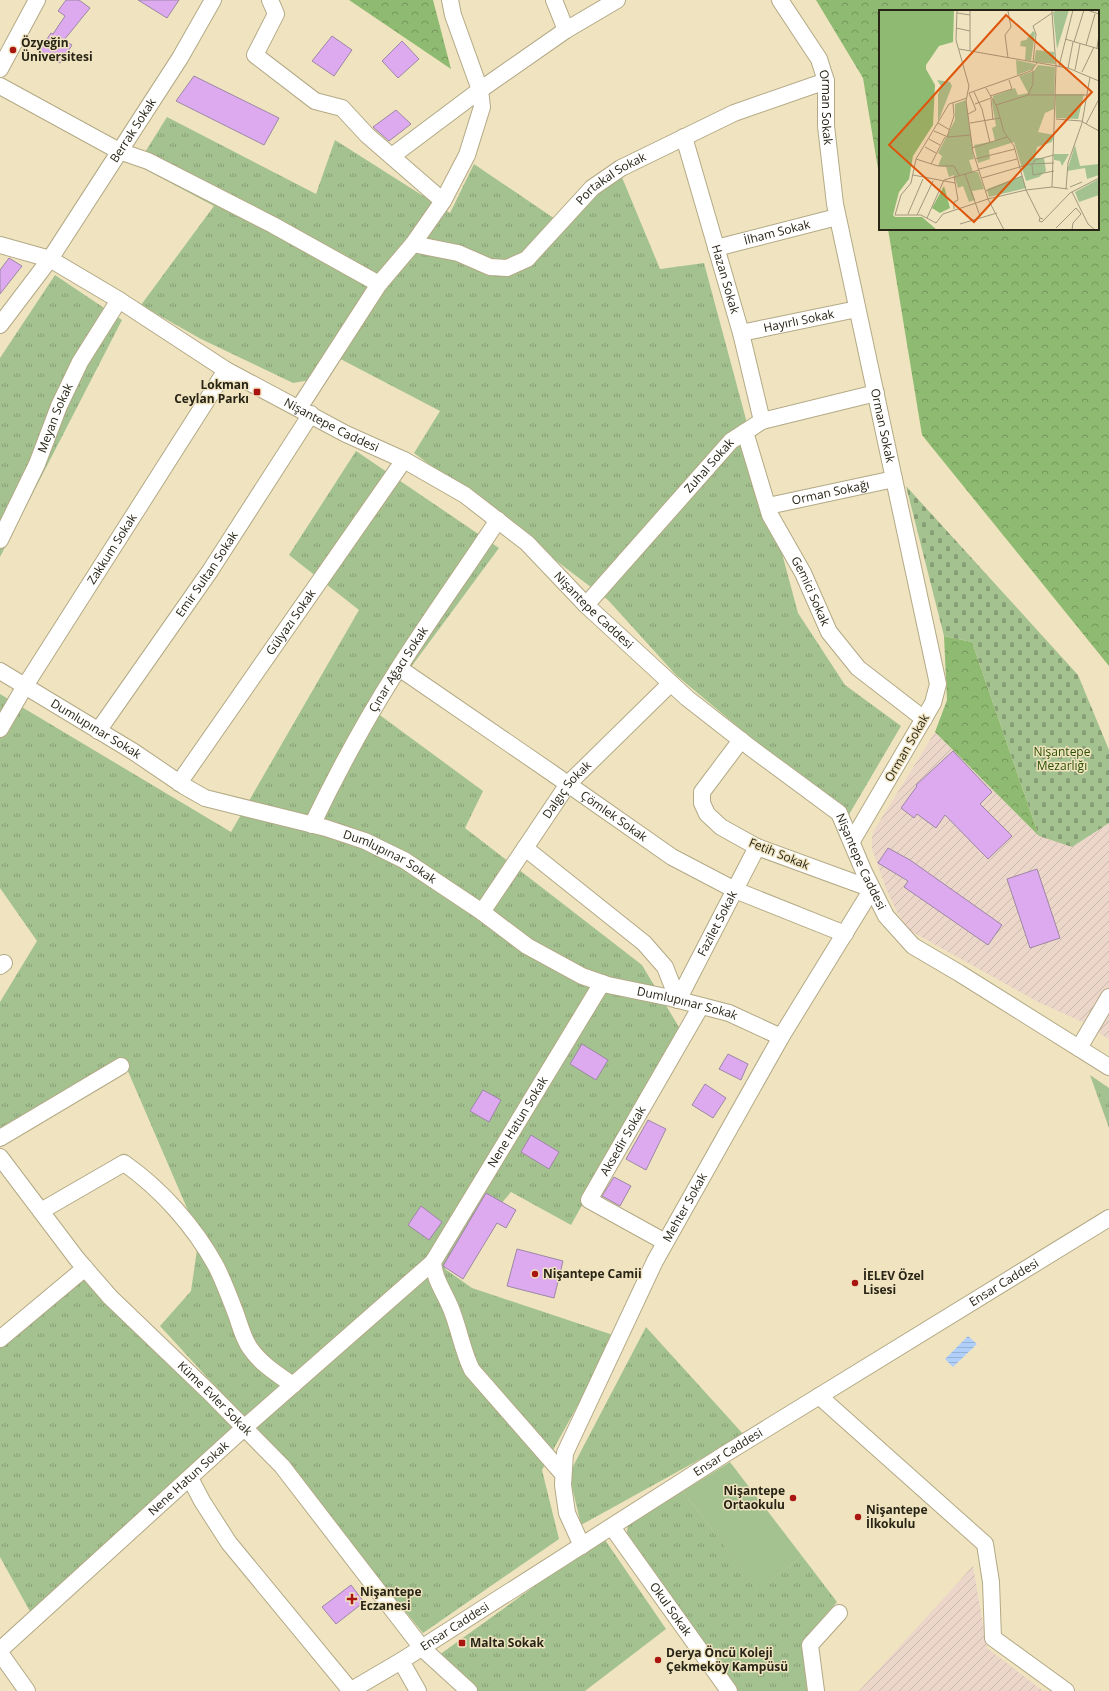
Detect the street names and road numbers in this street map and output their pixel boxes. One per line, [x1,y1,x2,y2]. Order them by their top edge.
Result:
street label: Orman Sokak [815,67,837,146]
street label: Berrak Sokak [106,94,160,166]
street label: Portakal Sokak [572,148,649,208]
street label: İlham Sokak [742,215,813,249]
street label: Hazan Sokak [708,242,744,316]
street label: Hayırlı Sokak [762,305,836,336]
street label: Meyan Sokak [33,380,77,455]
street label: Orman Sokak [867,387,899,465]
street label: Nişantepe Caddesi [281,393,382,456]
street label: Zuhal Sokak [680,434,738,496]
street label: Orman Sokağı [790,476,871,509]
street label: Zakkum Sokak [83,510,141,588]
street label: Emir Sultan Sokak [171,527,242,620]
street label: Gemici Sokak [787,553,834,629]
street label: Nişantepe Caddesi [550,568,637,652]
street label: Gülyazı Sokak [262,585,320,658]
street label: Çınar Ağacı Sokak [364,622,432,715]
street label: Dumlupınar Sokak [48,695,145,763]
street label: Orman Sokak [880,710,933,785]
street label: Dalgıç Sokak [538,756,595,822]
street label: Çömlek Sokak [577,786,652,846]
street label: Nişantepe Caddesi [832,810,891,913]
street label: Dumlupınar Sokak [341,825,440,888]
street label: Fetih Sokak [746,834,813,874]
street label: Fazilet Sokak [693,887,741,959]
street label: Dumlupınar Sokak [636,982,741,1024]
street label: Nene Hatun Sokak [483,1072,552,1171]
street label: Aksedir Sokak [596,1102,650,1179]
street label: Mehter Sokak [658,1169,711,1245]
street label: Ensar Caddesi [966,1254,1042,1310]
street label: Küme Evler Sokak [174,1357,257,1440]
street label: Ensar Caddesi [690,1424,766,1480]
street label: Nene Hatun Sokak [144,1436,233,1519]
street label: Okul Sokak [646,1579,696,1640]
street label: Ensar Caddesi [417,1598,492,1655]

